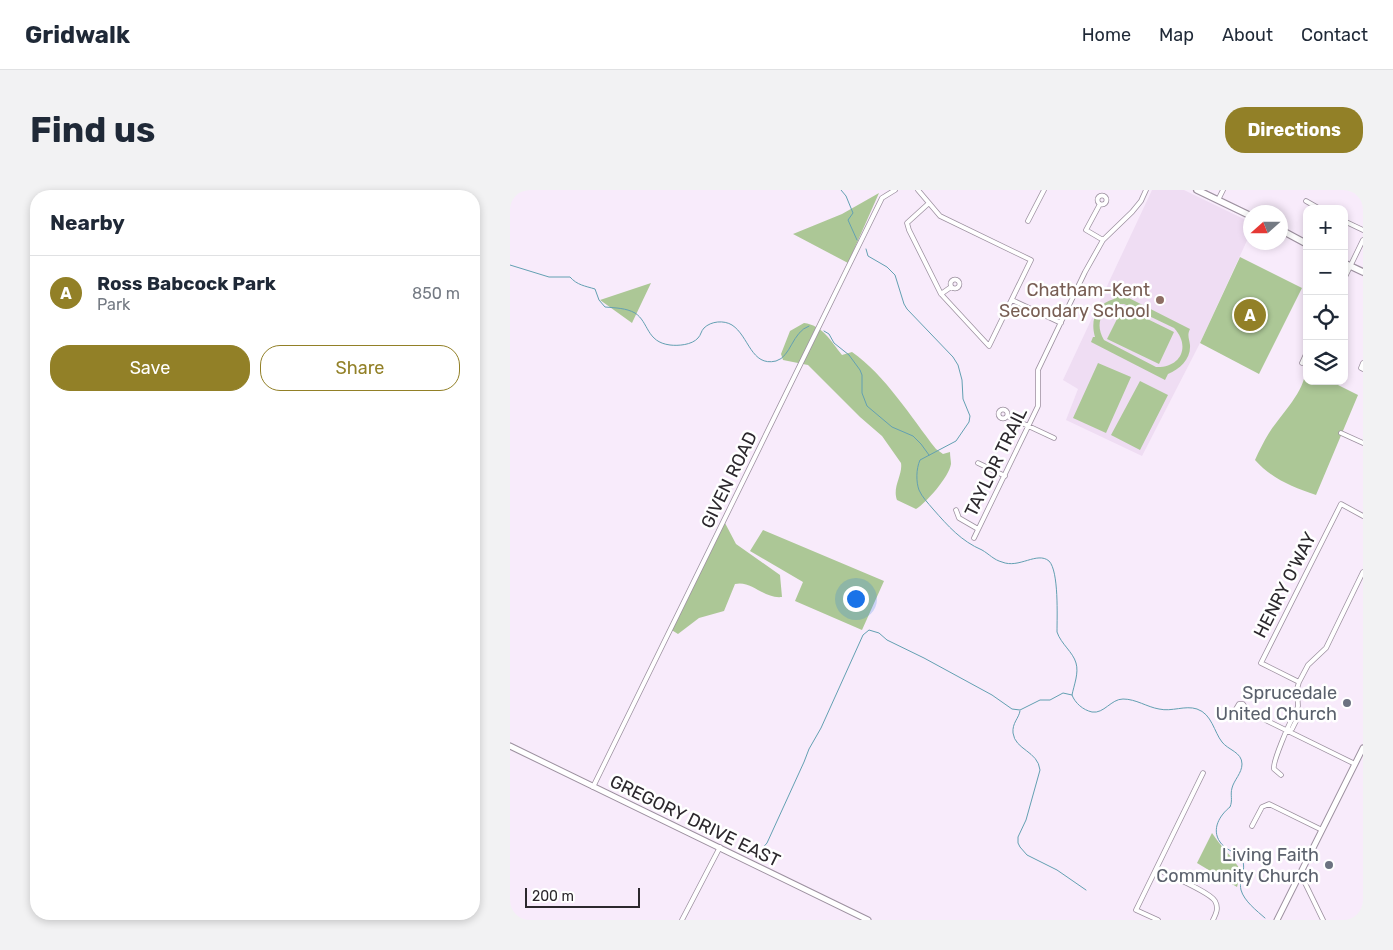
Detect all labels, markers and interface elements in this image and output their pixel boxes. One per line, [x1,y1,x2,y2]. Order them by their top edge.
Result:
text: Gridwalk [25,21,130,49]
text: Home [1082,24,1131,46]
text: Map [1159,24,1194,46]
text: About [1222,24,1273,46]
text: Contact [1301,24,1368,46]
button: Directions [1225,107,1363,153]
text: Find us [30,109,155,151]
north arrow [1243,205,1288,250]
map controls [1303,205,1348,385]
button: + [1303,205,1348,250]
text: Nearby [50,210,125,235]
button: − [1303,250,1348,295]
text: Ross Babcock Park [97,272,276,295]
place label: Chatham-Kent Secondary School [999,279,1150,322]
text: A [60,284,72,303]
text: 850 m [412,284,460,303]
marker: Chatham-Kent Secondary School [1154,294,1166,306]
text: Park [97,295,130,314]
button: locate [1303,295,1348,340]
pin: A [1234,296,1266,334]
button: layers [1303,340,1348,385]
button: Save [50,345,250,391]
button: Share [260,345,460,391]
street label: TAYLOR TRAIL [960,404,1032,520]
street label: GIVEN ROAD [696,428,762,532]
street label: HENRY O'WAY [1249,528,1321,641]
your location [843,586,869,612]
place label: Sprucedale United Church [1216,682,1337,725]
marker: Sprucedale United Church [1341,697,1353,709]
street label: GREGORY DRIVE EAST [606,770,784,872]
place label: Living Faith Community Church [1156,844,1319,887]
marker: Living Faith Community Church [1323,859,1335,871]
scale bar [525,885,640,908]
text: 200 m [532,888,574,905]

